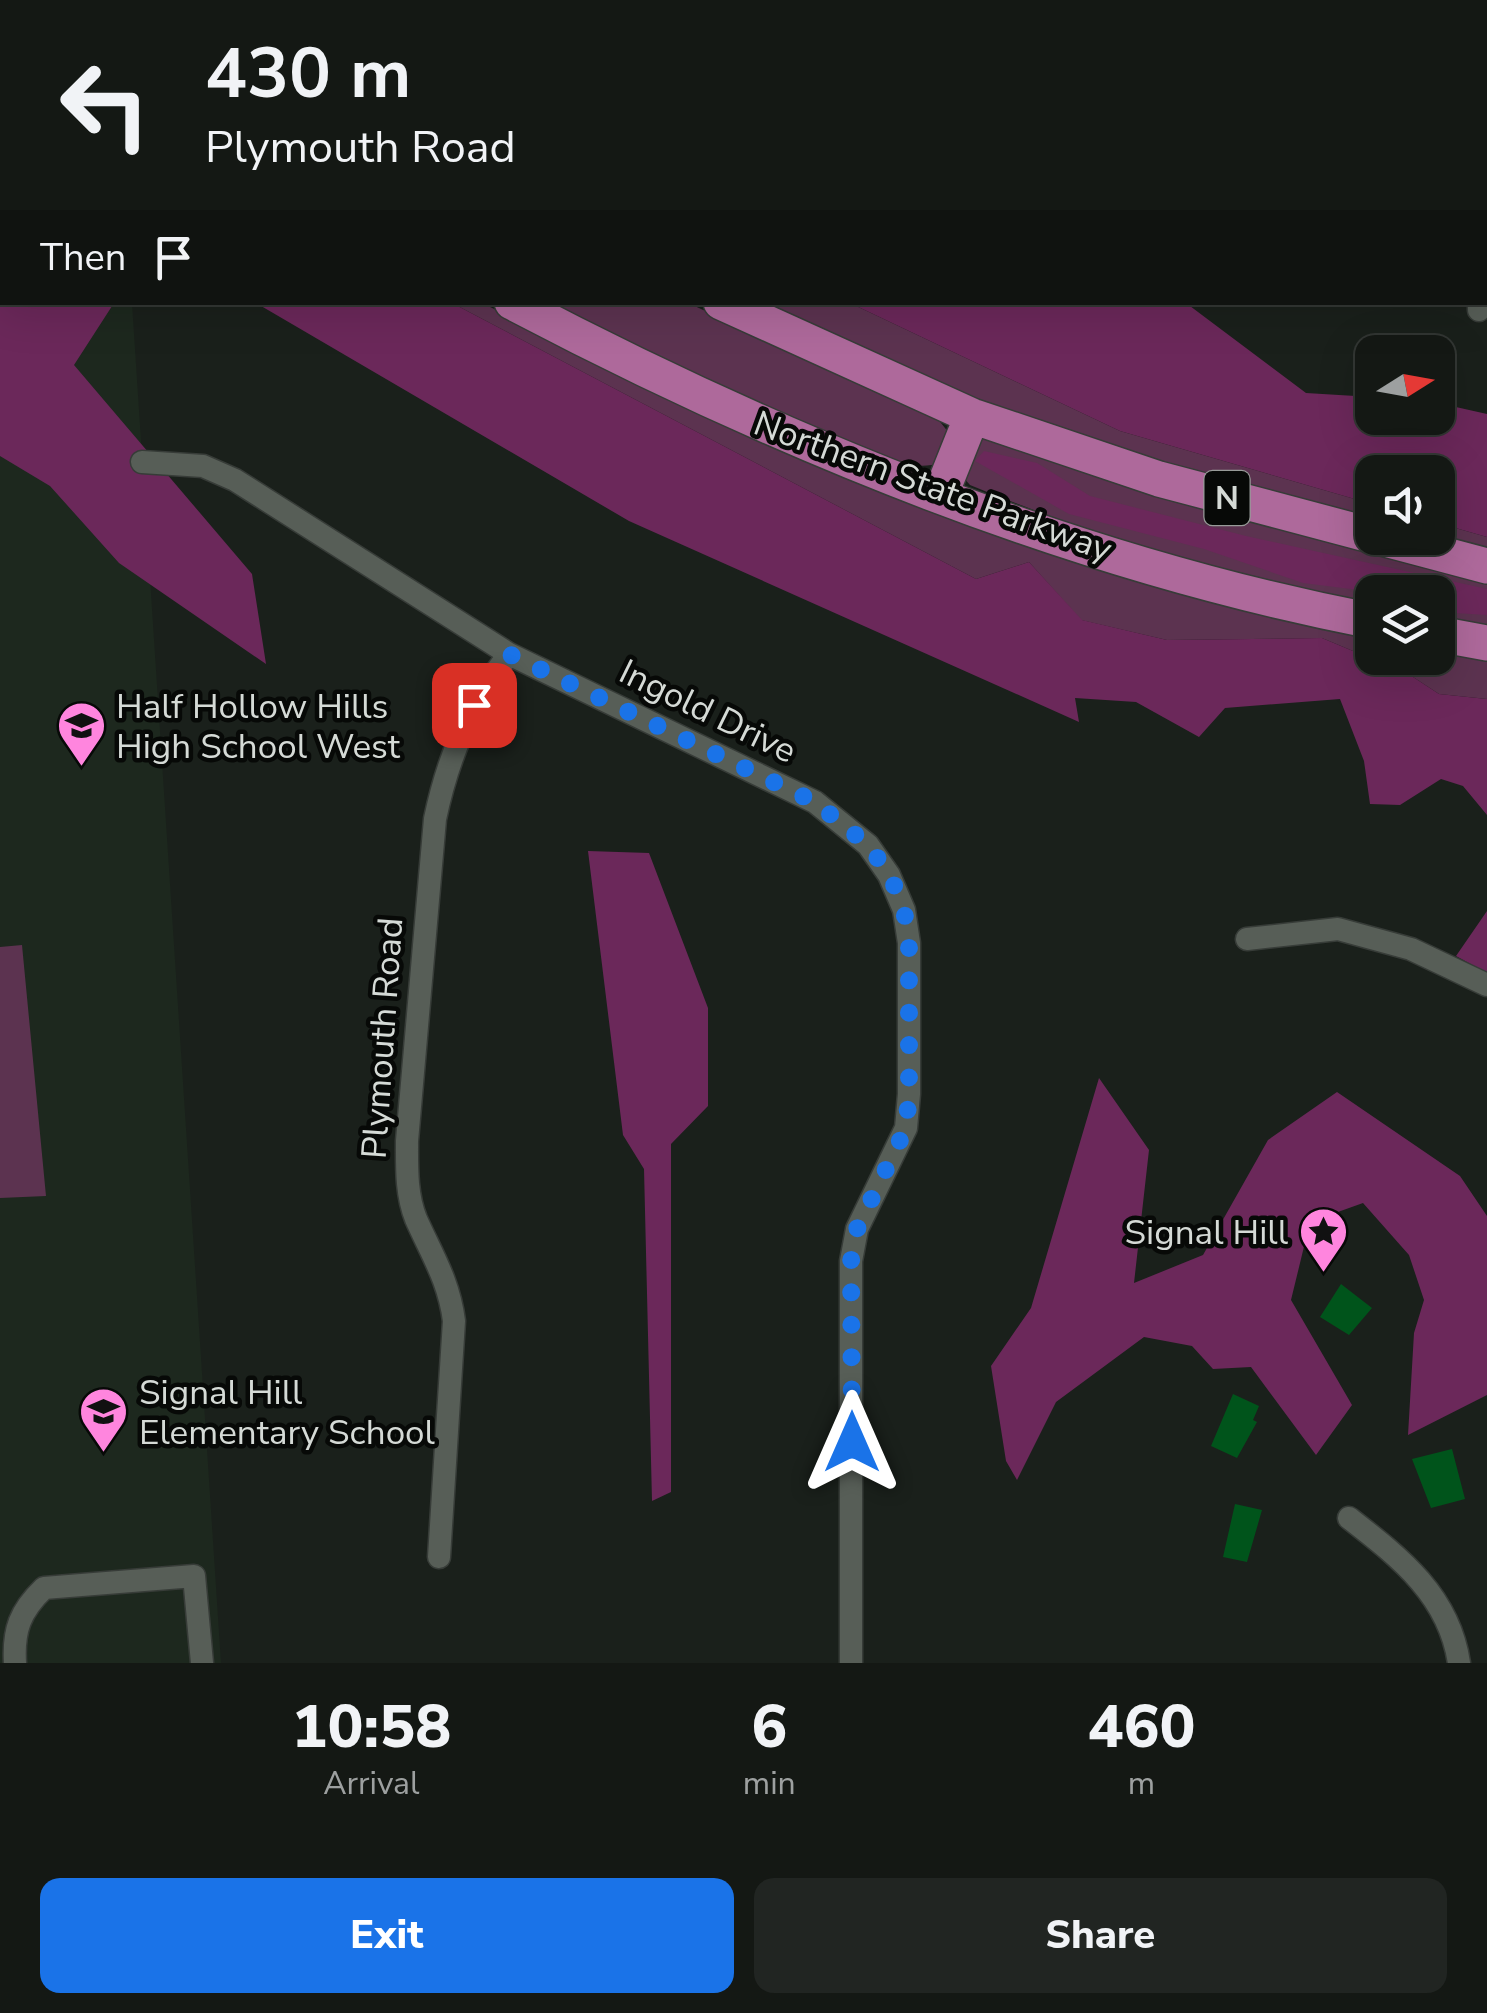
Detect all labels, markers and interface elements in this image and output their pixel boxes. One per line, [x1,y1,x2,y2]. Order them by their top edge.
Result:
text: 430 m [205,26,411,122]
icon: left [40,40,170,170]
text: Plymouth Road [205,117,516,178]
icon: arrive [146,230,201,285]
text: Then [40,232,126,283]
north arrow [1355,335,1455,435]
map controls [1355,335,1455,675]
street label: Northern State Parkway [747,400,1118,573]
button: sound [1355,455,1455,555]
road number: N [1204,471,1250,525]
button: layers [1355,575,1455,675]
street label: Ingold Drive [611,648,804,775]
pin [432,663,517,748]
icon: arrive [447,678,502,733]
place label: Half Hollow Hills High School West [116,683,401,770]
school or university icon: Half Hollow Hills High School West [55,700,107,768]
street label: Plymouth Road [351,916,414,1160]
place icon: Signal Hill [1297,1206,1349,1274]
place label: Signal Hill [1125,1209,1289,1256]
place label: Signal Hill Elementary School [139,1369,436,1456]
school or university icon: Signal Hill Elementary School [78,1386,130,1454]
position arrow [800,1390,904,1494]
text: 10:58 [292,1686,451,1768]
text: 6 [751,1686,787,1768]
text: 460 [1087,1686,1195,1768]
text: Arrival [323,1762,420,1805]
text: min [743,1762,796,1805]
text: m [1128,1762,1155,1805]
button: Exit [40,1878,734,1993]
button: Share [754,1878,1447,1993]

